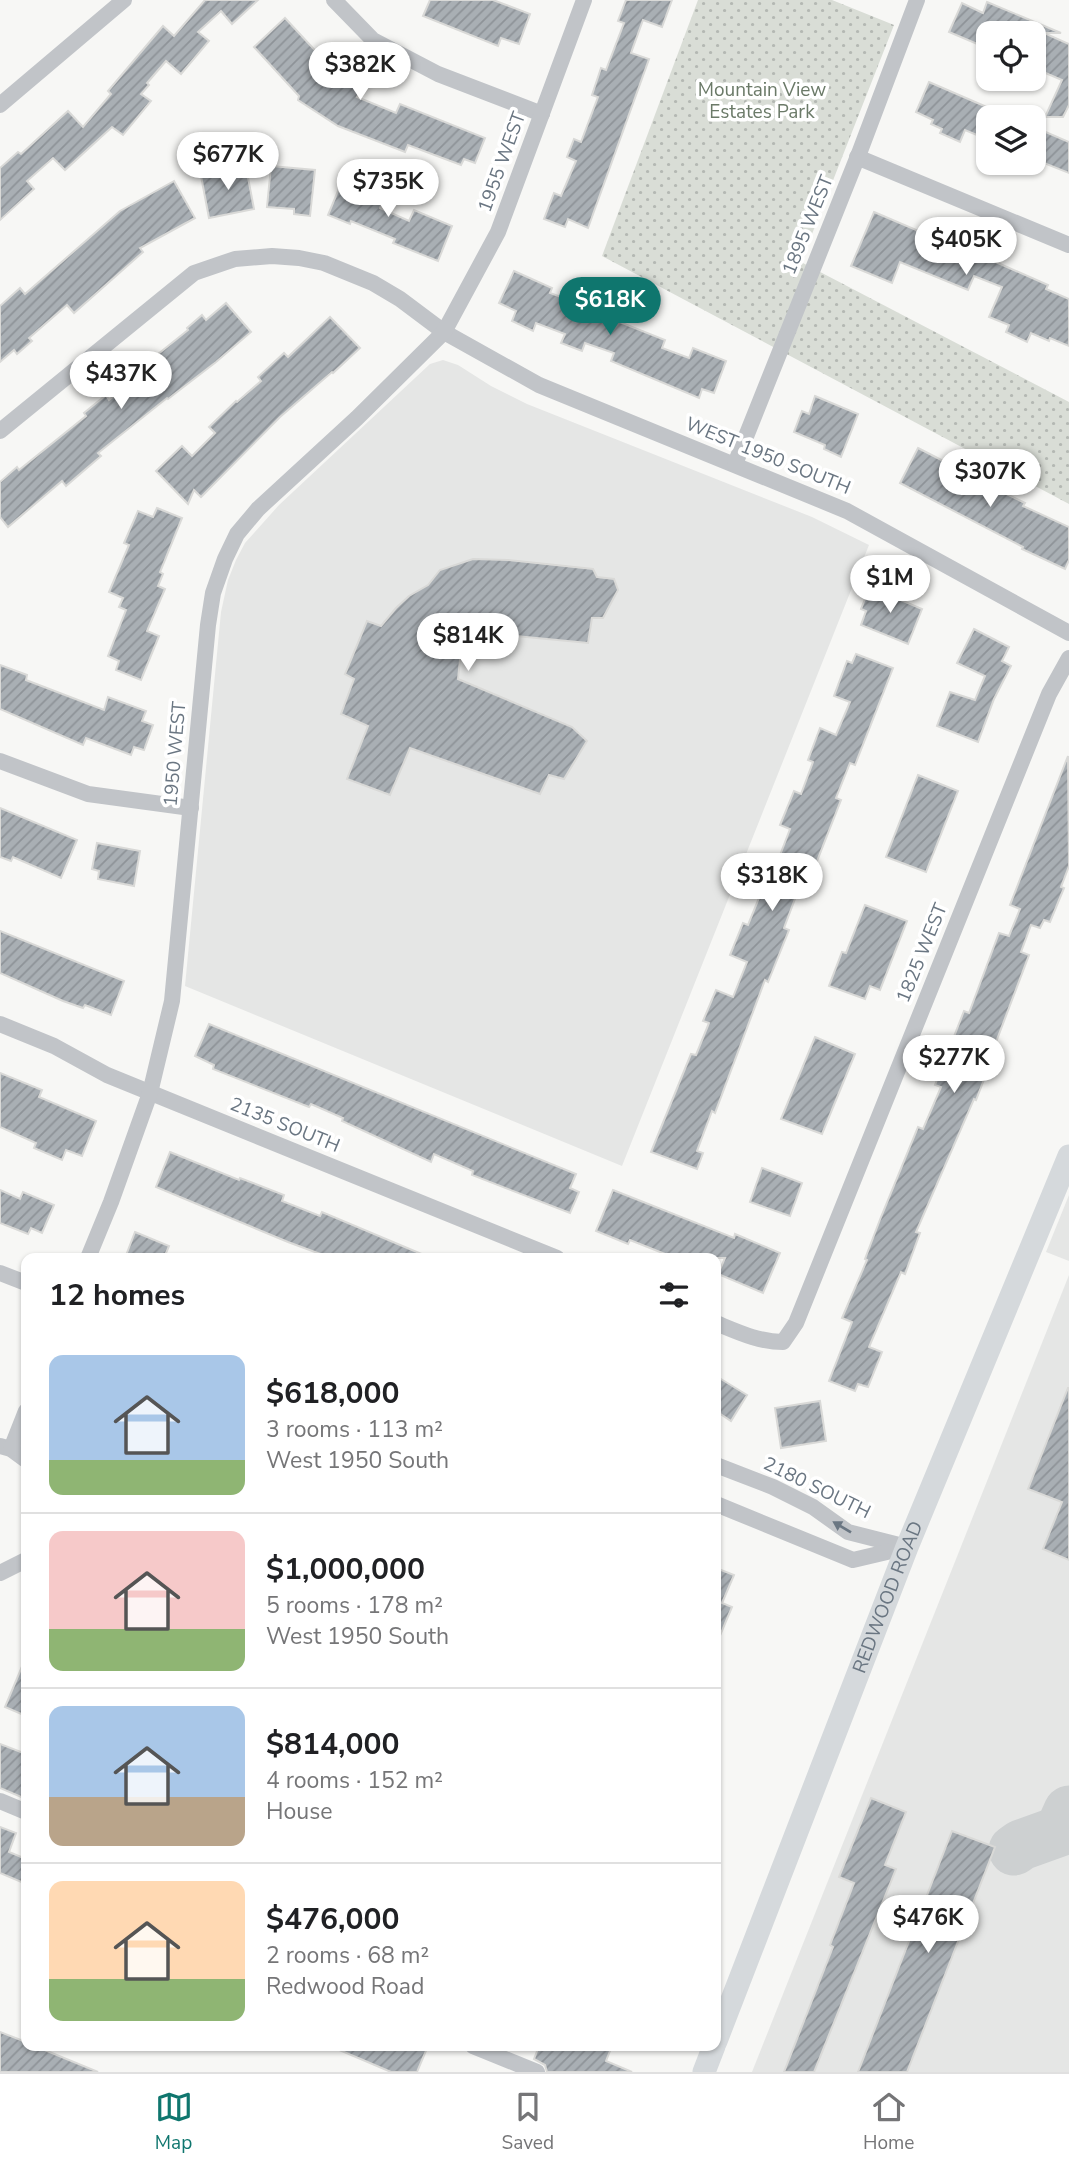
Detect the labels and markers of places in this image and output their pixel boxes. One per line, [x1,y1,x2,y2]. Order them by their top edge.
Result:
pin: $382K [311,42,409,102]
pin: $677K [179,132,277,192]
pin: $735K [339,160,437,219]
pin: $405K [917,218,1015,277]
pin: $618K [561,278,659,337]
pin: $437K [72,352,170,411]
pin: $307K [941,449,1039,509]
pin: $1M [856,556,924,615]
pin: $814K [419,614,517,673]
pin: $318K [723,853,821,913]
pin: $277K [905,1036,1003,1095]
pin: $476K [879,1896,977,1955]

